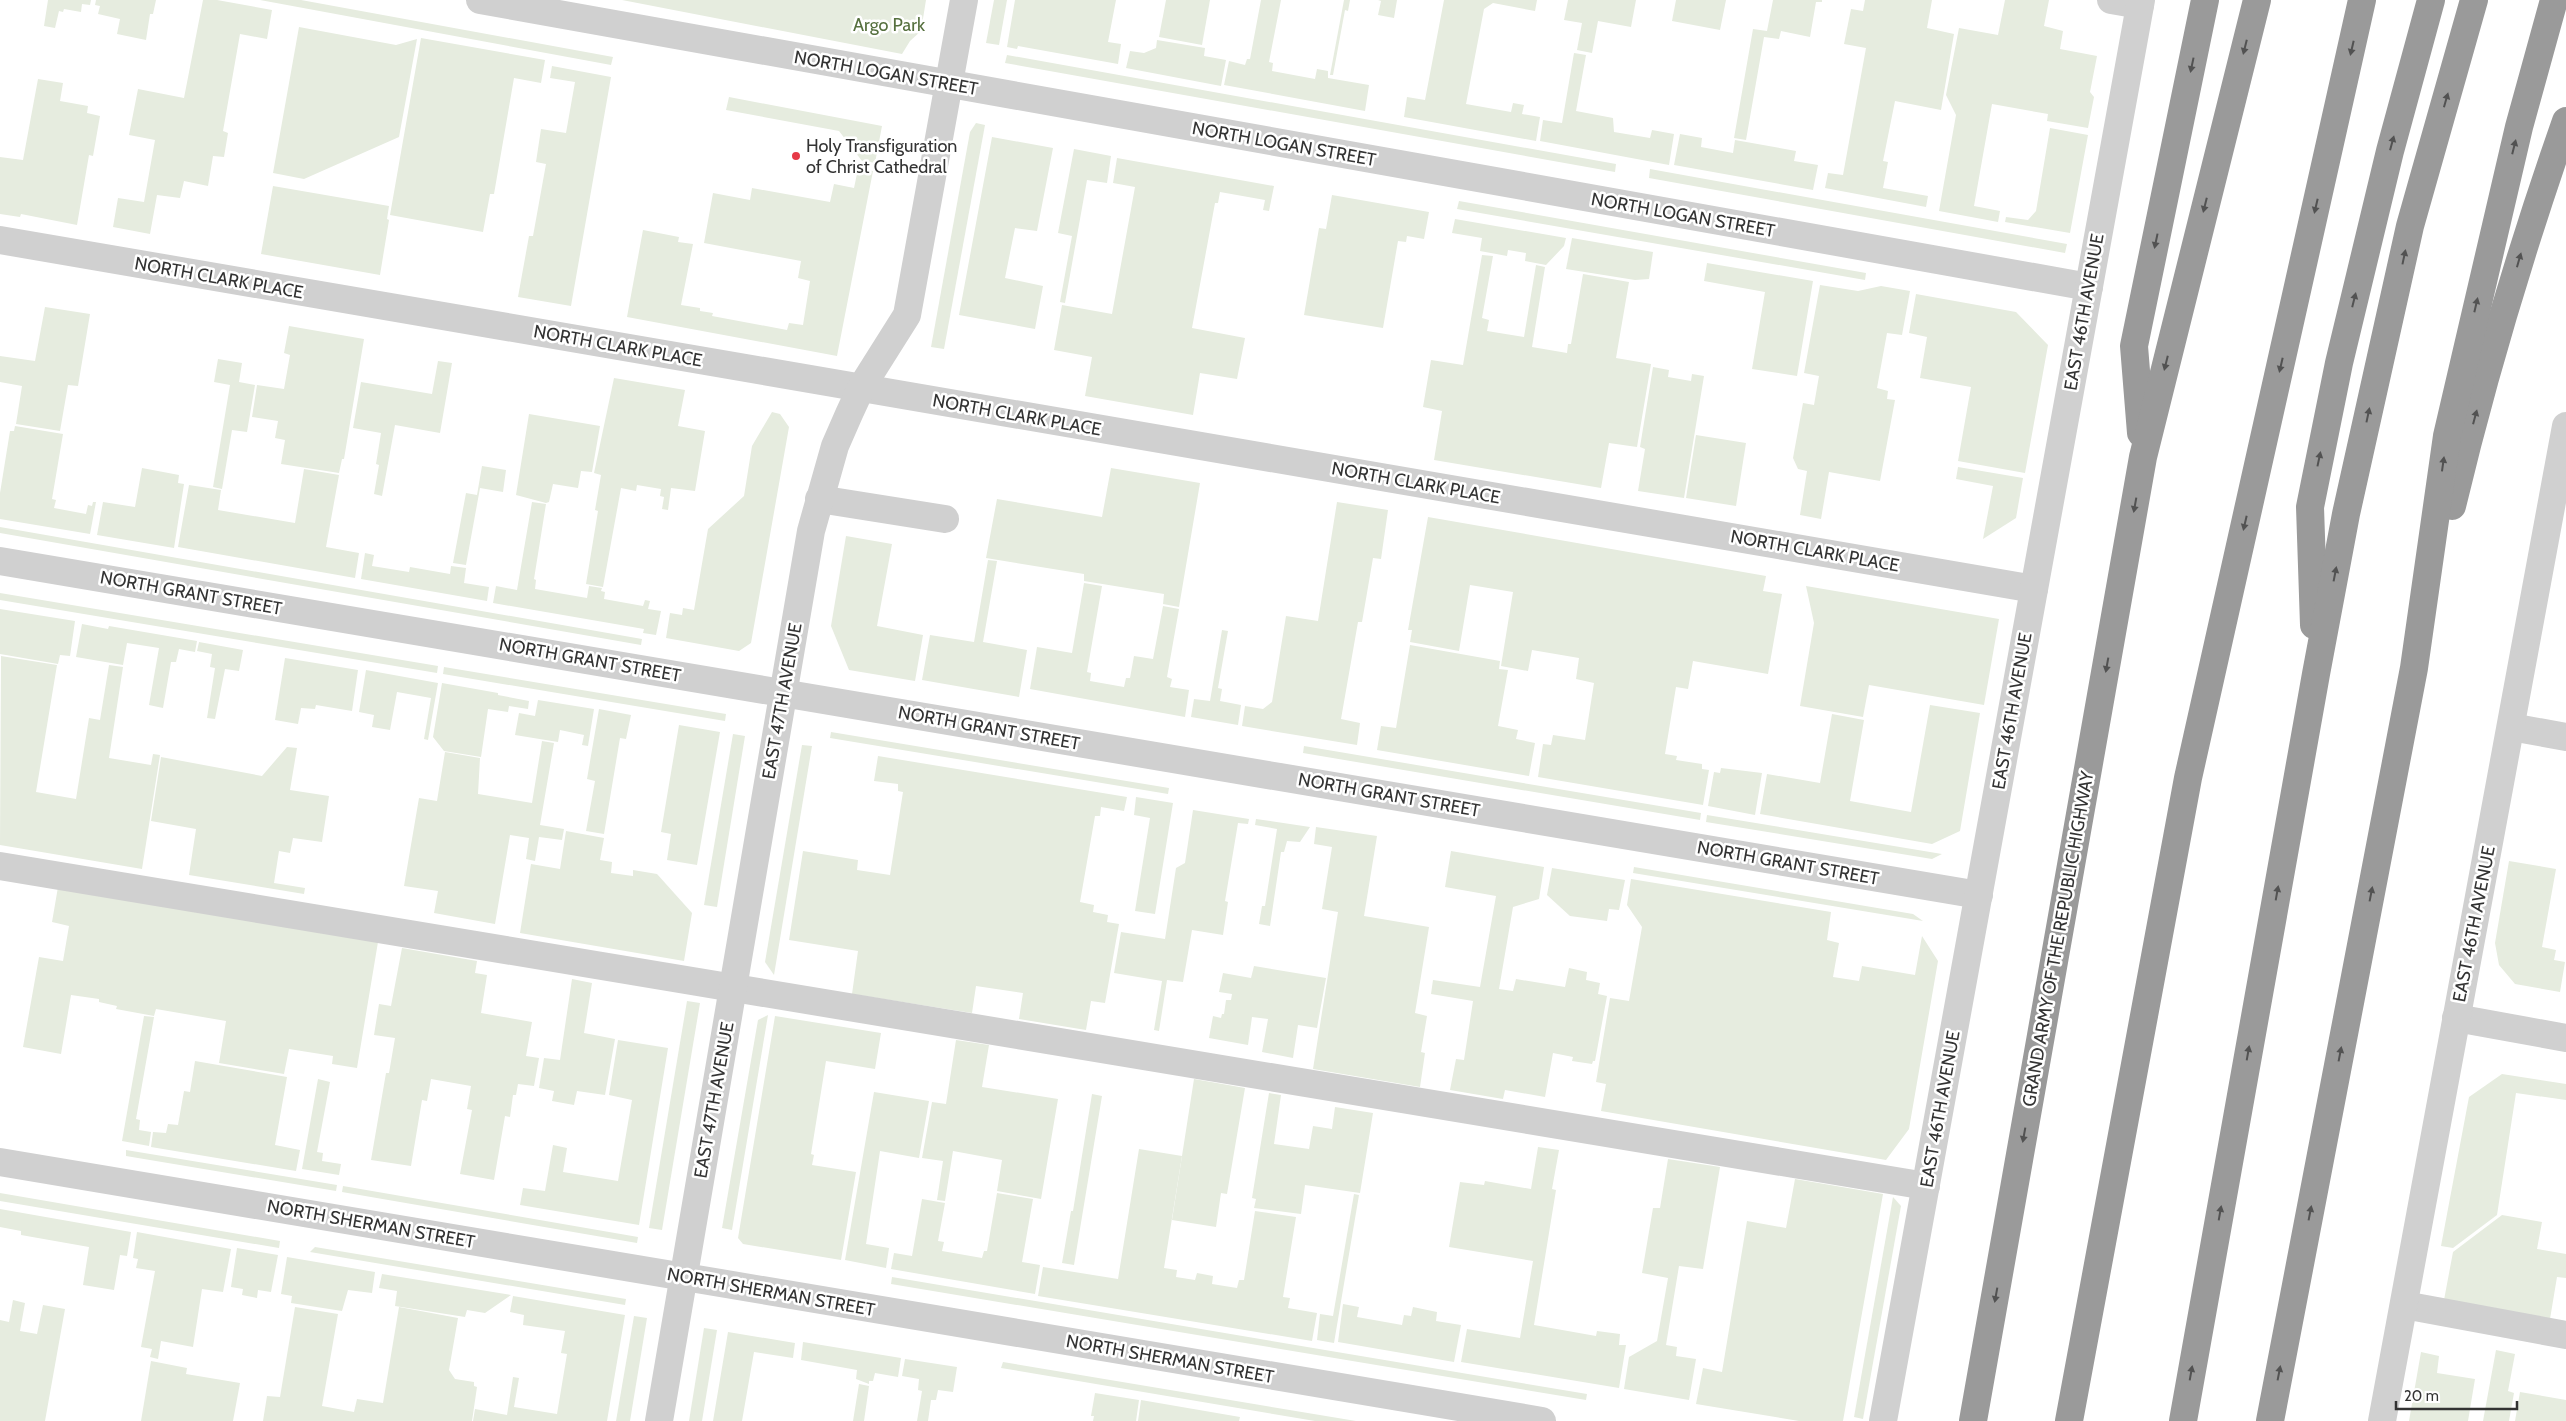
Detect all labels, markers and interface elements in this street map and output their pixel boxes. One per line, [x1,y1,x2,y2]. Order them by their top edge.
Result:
park label: Argo Park [853,14,926,36]
one-way arrow [2241,40,2249,55]
one-way arrow [2348,40,2356,55]
street label: NORTH LOGAN STREET [792,46,980,100]
one-way arrow [2187,57,2195,73]
one-way arrow [2442,92,2450,107]
street label: NORTH LOGAN STREET [1190,117,1378,171]
place label: Holy Transfiguration of Christ Cathedral [806,135,957,178]
one-way arrow [2389,135,2397,150]
one-way arrow [2511,140,2519,155]
marker: Holy Transfiguration of Christ Cathedral [790,150,802,162]
street label: NORTH LOGAN STREET [1589,188,1777,242]
one-way arrow [2201,197,2209,212]
one-way arrow [2312,199,2320,214]
street label: EAST 46TH AVENUE [2059,232,2109,392]
one-way arrow [2151,234,2159,250]
one-way arrow [2400,248,2408,264]
street label: NORTH CLARK PLACE [133,252,305,304]
one-way arrow [2516,253,2524,268]
one-way arrow [2350,293,2358,308]
one-way arrow [2472,297,2480,313]
street label: NORTH CLARK PLACE [532,320,704,372]
one-way arrow [2162,355,2170,370]
one-way arrow [2276,357,2284,373]
street label: NORTH CLARK PLACE [931,389,1103,441]
one-way arrow [2365,407,2373,423]
one-way arrow [2472,409,2480,424]
one-way arrow [2316,451,2324,467]
one-way arrow [2439,456,2447,472]
street label: NORTH CLARK PLACE [1330,457,1502,509]
one-way arrow [2130,497,2138,513]
one-way arrow [2241,516,2249,531]
street label: NORTH CLARK PLACE [1729,525,1901,577]
street label: NORTH GRANT STREET [98,566,284,620]
one-way arrow [2331,567,2339,582]
street label: EAST 47TH AVENUE [757,621,807,781]
street label: EAST 46TH AVENUE [1987,631,2037,791]
street label: NORTH GRANT STREET [497,633,683,687]
one-way arrow [2102,657,2110,673]
street label: NORTH GRANT STREET [896,701,1082,755]
street label: NORTH GRANT STREET [1296,768,1482,822]
street label: GRAND ARMY OF THE REPUBLIC HIGHWAY [2018,769,2099,1108]
street label: NORTH GRANT STREET [1695,836,1881,890]
street label: EAST 46TH AVENUE [2448,844,2500,1004]
one-way arrow [2273,885,2281,901]
one-way arrow [2367,886,2375,902]
street label: EAST 47TH AVENUE [689,1020,739,1180]
street label: EAST 46TH AVENUE [1915,1029,1965,1189]
one-way arrow [2245,1045,2253,1061]
one-way arrow [2337,1045,2345,1061]
one-way arrow [2019,1128,2027,1144]
street label: NORTH SHERMAN STREET [265,1195,477,1253]
one-way arrow [2216,1205,2224,1221]
one-way arrow [2306,1206,2314,1221]
street label: NORTH SHERMAN STREET [665,1263,877,1321]
one-way arrow [1991,1288,1999,1304]
street label: NORTH SHERMAN STREET [1064,1330,1276,1388]
one-way arrow [2188,1365,2196,1381]
one-way arrow [2276,1365,2284,1381]
scale bar [2396,1378,2517,1410]
text: 20 m [2404,1387,2439,1405]

